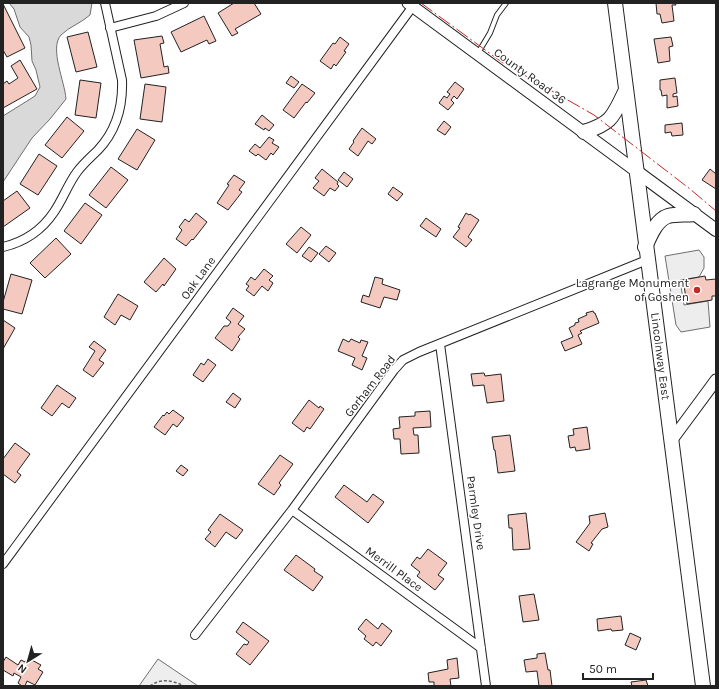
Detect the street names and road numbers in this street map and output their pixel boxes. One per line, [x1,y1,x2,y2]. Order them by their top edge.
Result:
street label: County Road 36 [491,45,569,107]
street label: Oak Lane [178,254,218,302]
street label: Lincolnway East [648,312,673,401]
street label: Gorham Road [342,352,398,420]
street label: Parmley Drive [464,475,488,551]
street label: Merrill Place [363,544,425,594]

